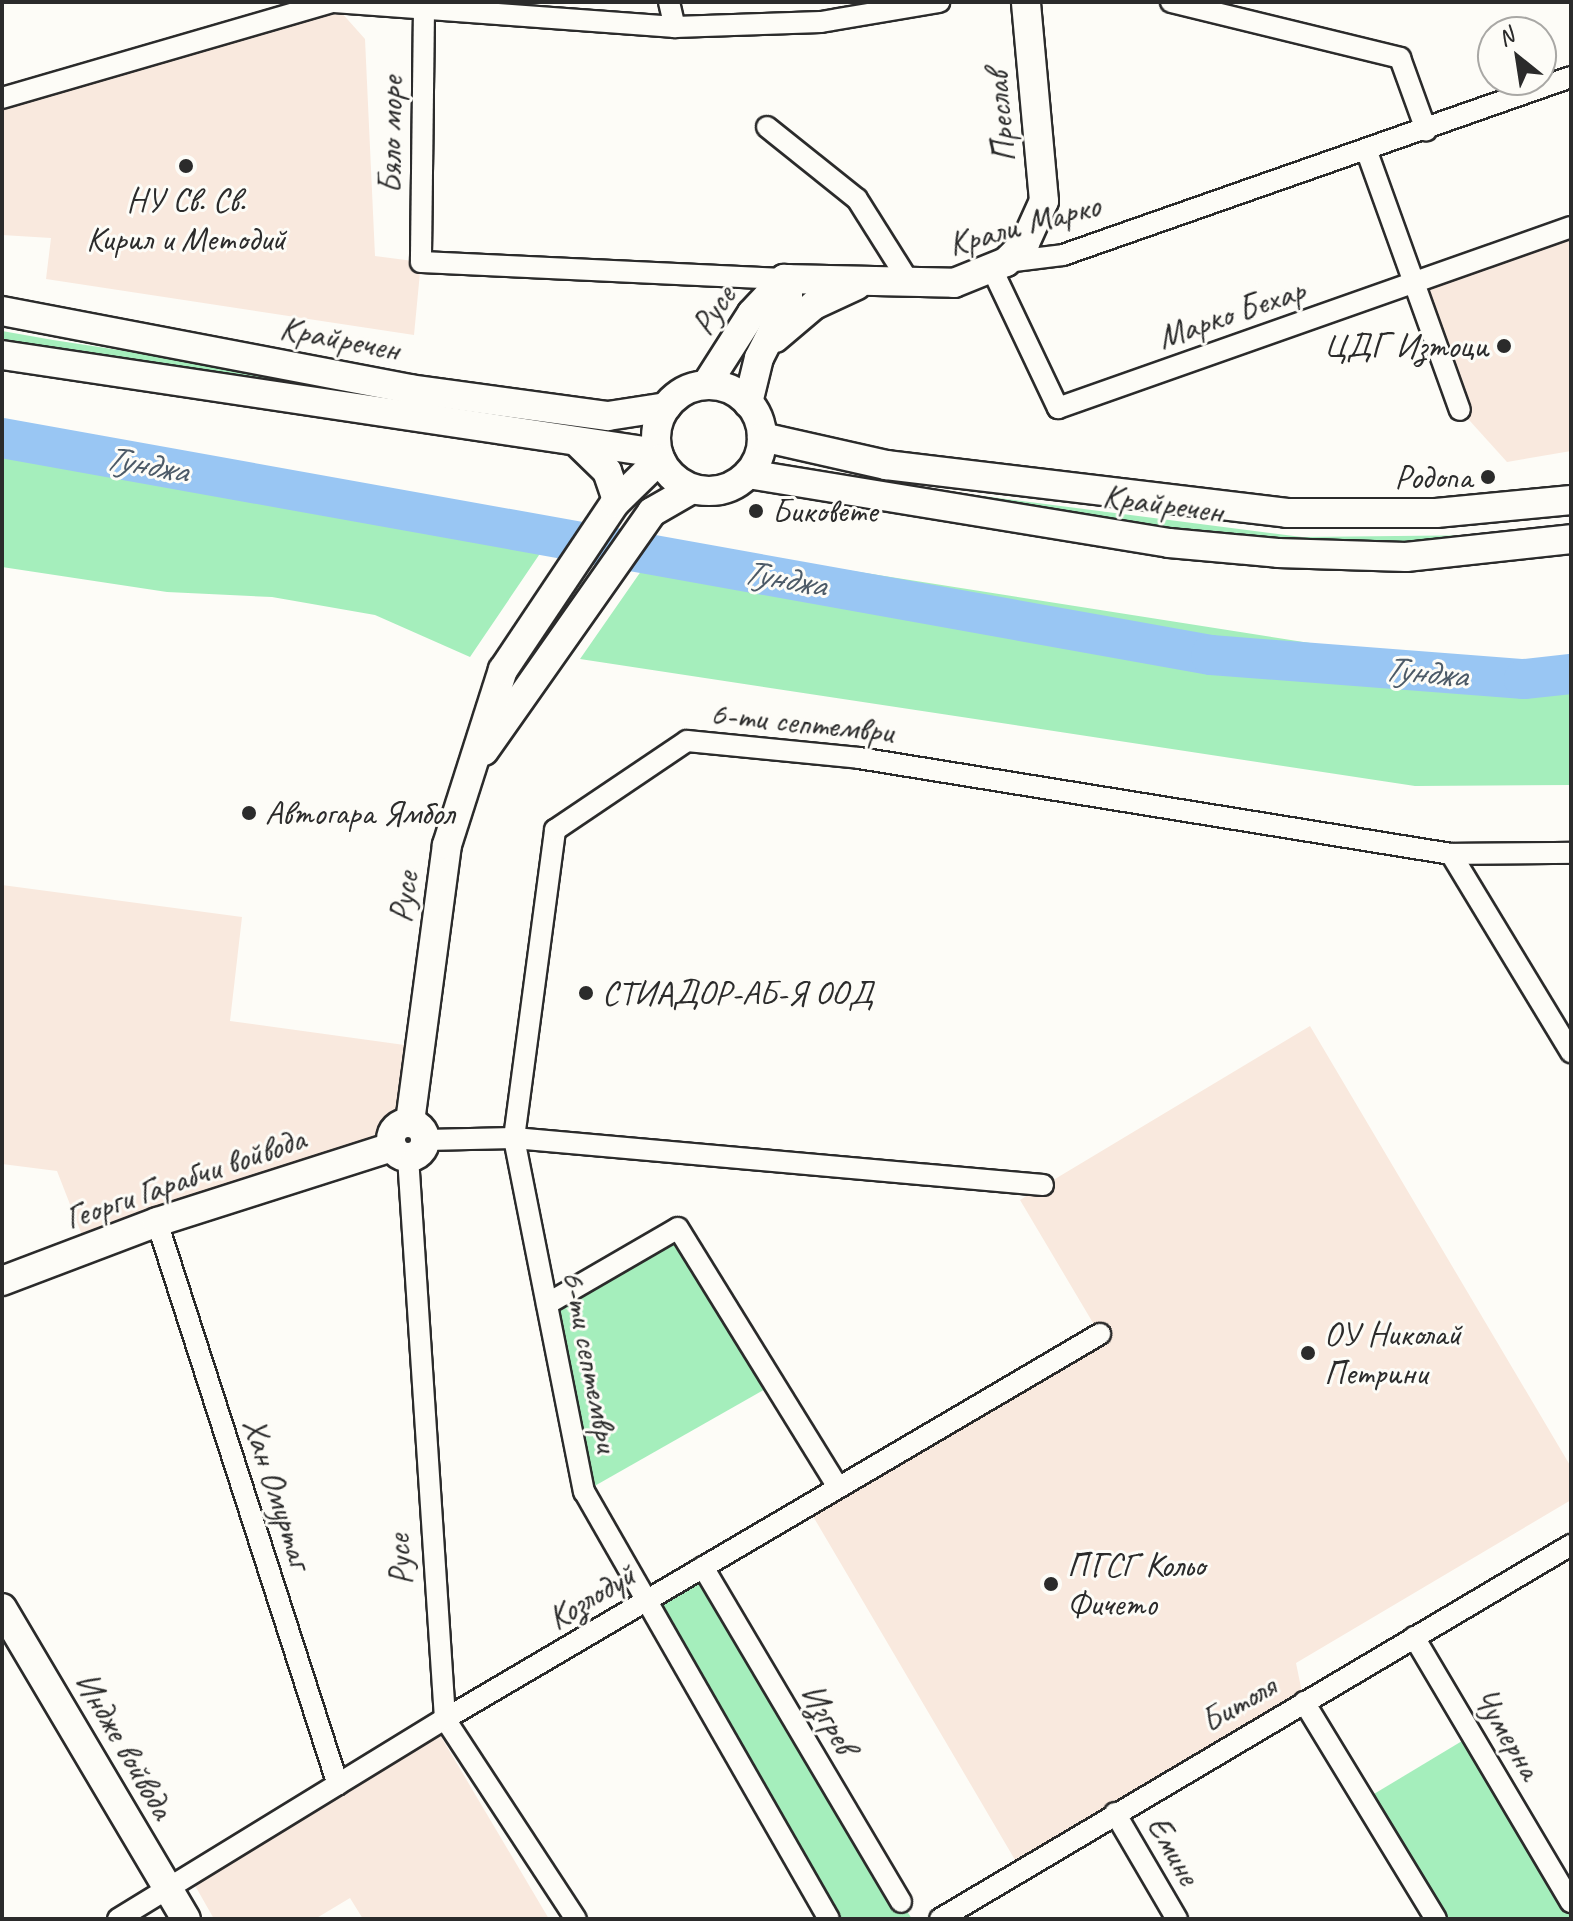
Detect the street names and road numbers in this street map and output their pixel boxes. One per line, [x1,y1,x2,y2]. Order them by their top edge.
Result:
street label: Преслав [976,70,1024,164]
street label: Бяло море [369,77,411,193]
street label: Крали Марко [943,184,1105,264]
street label: Марко Бехар [1153,269,1309,357]
street label: Русе [682,278,744,342]
street label: Крайречен [277,306,403,370]
street label: Крайречен [1100,474,1226,532]
street label: 6-ти септември [708,692,896,752]
street label: Русе [379,869,427,925]
street label: Георги Гарабчи войвода [61,1118,309,1238]
street label: 6-ти септември [553,1267,629,1455]
street label: Хан Омуртаг [235,1413,321,1573]
street label: Русе [377,1533,421,1587]
street label: Козлодуй [540,1554,642,1638]
street label: Индже войвода [67,1665,183,1825]
street label: Битоля [1193,1665,1283,1741]
street label: Изгрев [792,1676,866,1760]
street label: Чумерна [1465,1680,1551,1786]
street label: Емине [1138,1808,1210,1892]

